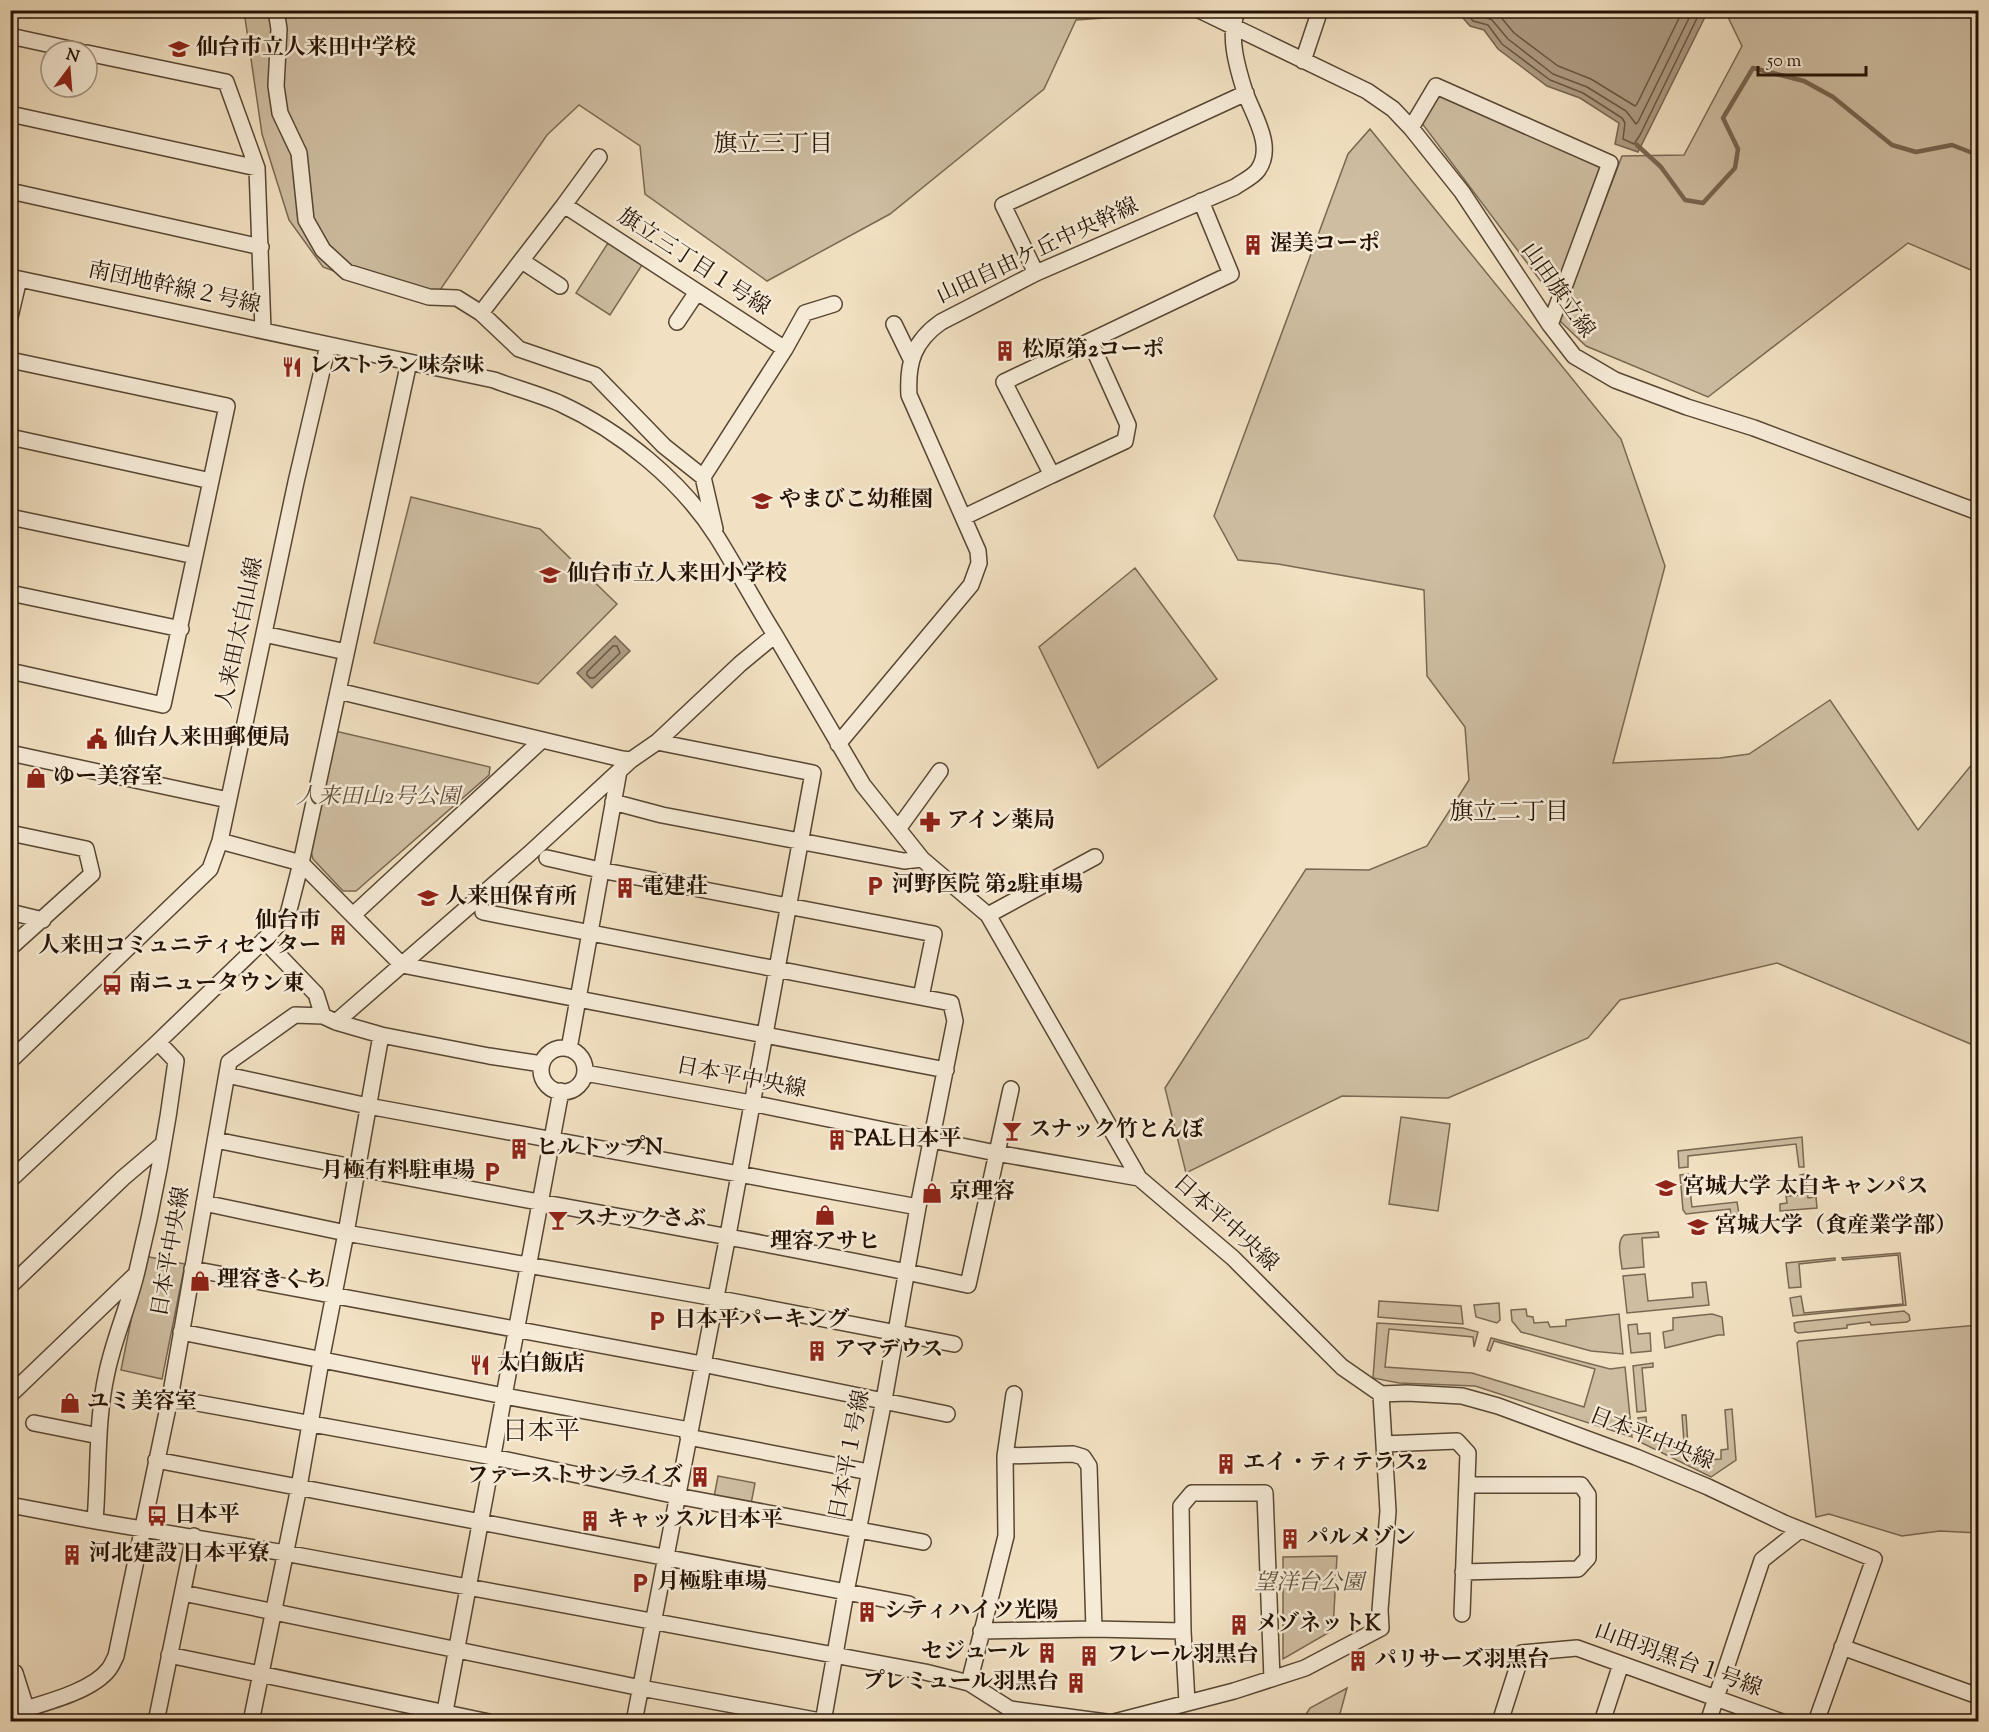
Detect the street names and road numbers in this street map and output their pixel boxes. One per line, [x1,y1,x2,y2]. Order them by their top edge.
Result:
street label: 山田自由ケ丘中央幹線 [932,191,1144,313]
street label: 旗立三丁目１号線 [610,202,776,324]
street label: 山田旗立線 [1512,237,1602,345]
street label: 南団地幹線２号線 [85,255,263,323]
street label: 人来田太白山線 [209,554,273,712]
street label: 日本平中央線 [673,1051,809,1107]
street label: 日本平中央線 [1165,1168,1285,1280]
street label: 日本平中央線 [145,1184,199,1320]
street label: 日本平１号線 [823,1387,879,1523]
street label: 日本平中央線 [1584,1400,1718,1480]
street label: 山田羽黒台１号線 [1590,1616,1766,1706]

